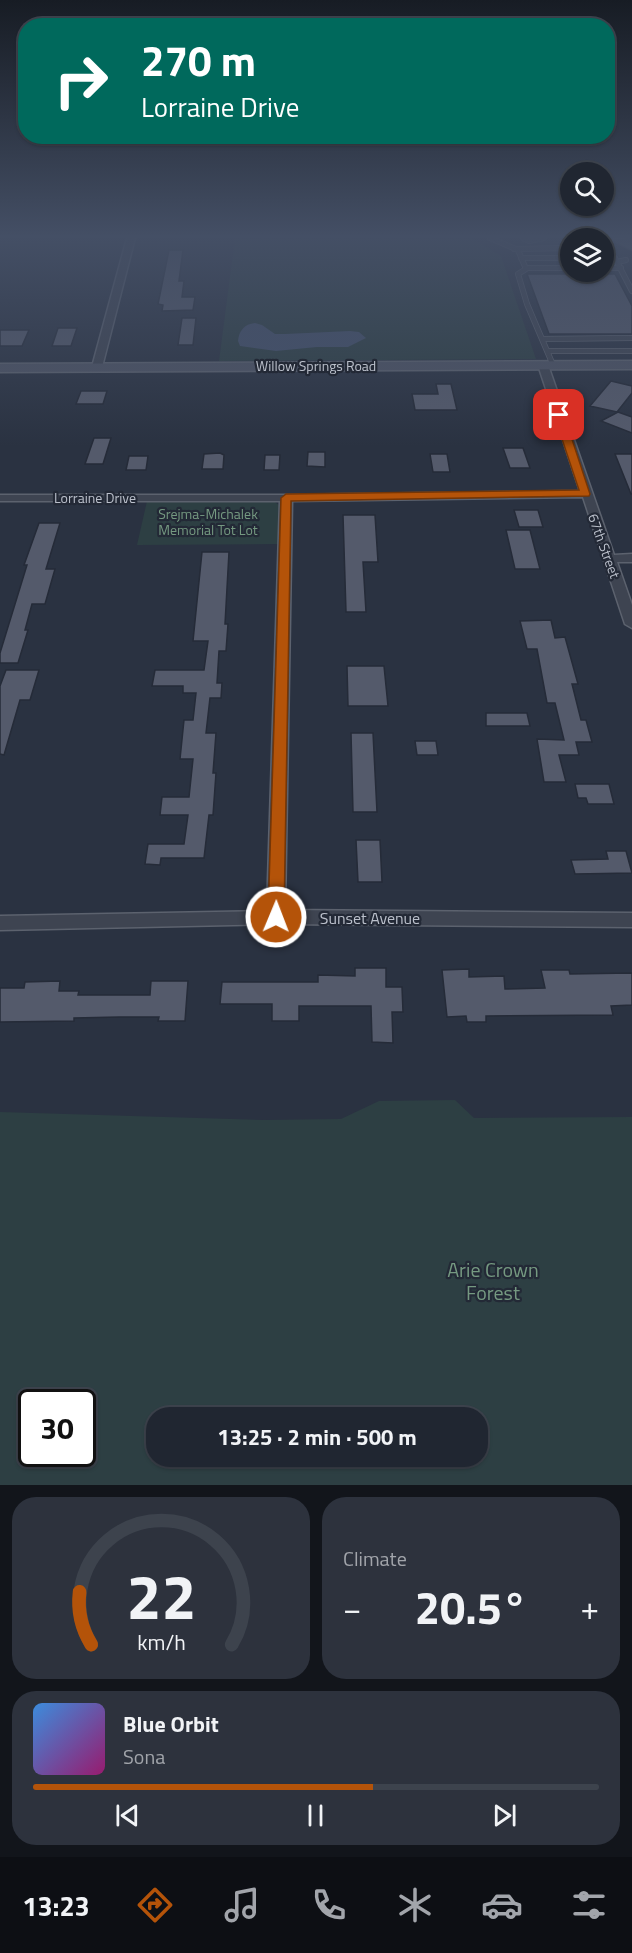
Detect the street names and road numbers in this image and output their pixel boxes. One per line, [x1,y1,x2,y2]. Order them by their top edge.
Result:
street label: Willow Springs Road [256,355,376,376]
street label: Lorraine Drive [54,487,136,508]
street label: 67th Street [583,511,626,581]
street label: Sunset Avenue [320,906,420,930]

